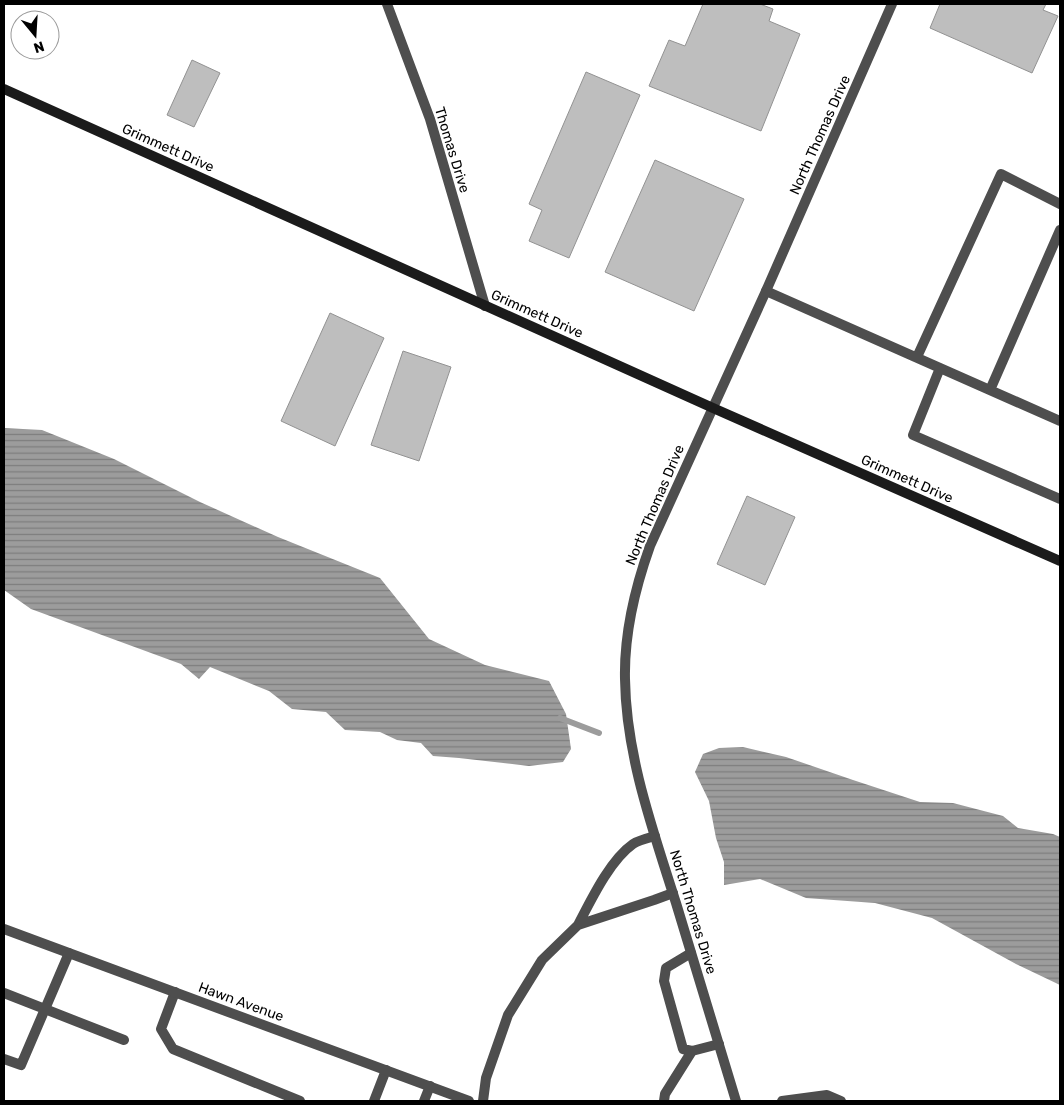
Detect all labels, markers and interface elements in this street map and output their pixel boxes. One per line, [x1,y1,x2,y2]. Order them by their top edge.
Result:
north arrow [10,10,60,60]
text: N [31,37,46,57]
street label: North Thomas Drive [786,72,854,197]
street label: Thomas Drive [431,105,473,195]
street label: Grimmett Drive [119,120,217,176]
street label: Grimmett Drive [488,286,586,342]
street label: North Thomas Drive [622,442,688,568]
street label: Grimmett Drive [858,451,956,507]
street label: North Thomas Drive [666,848,720,976]
street label: Hawn Avenue [196,979,286,1025]

